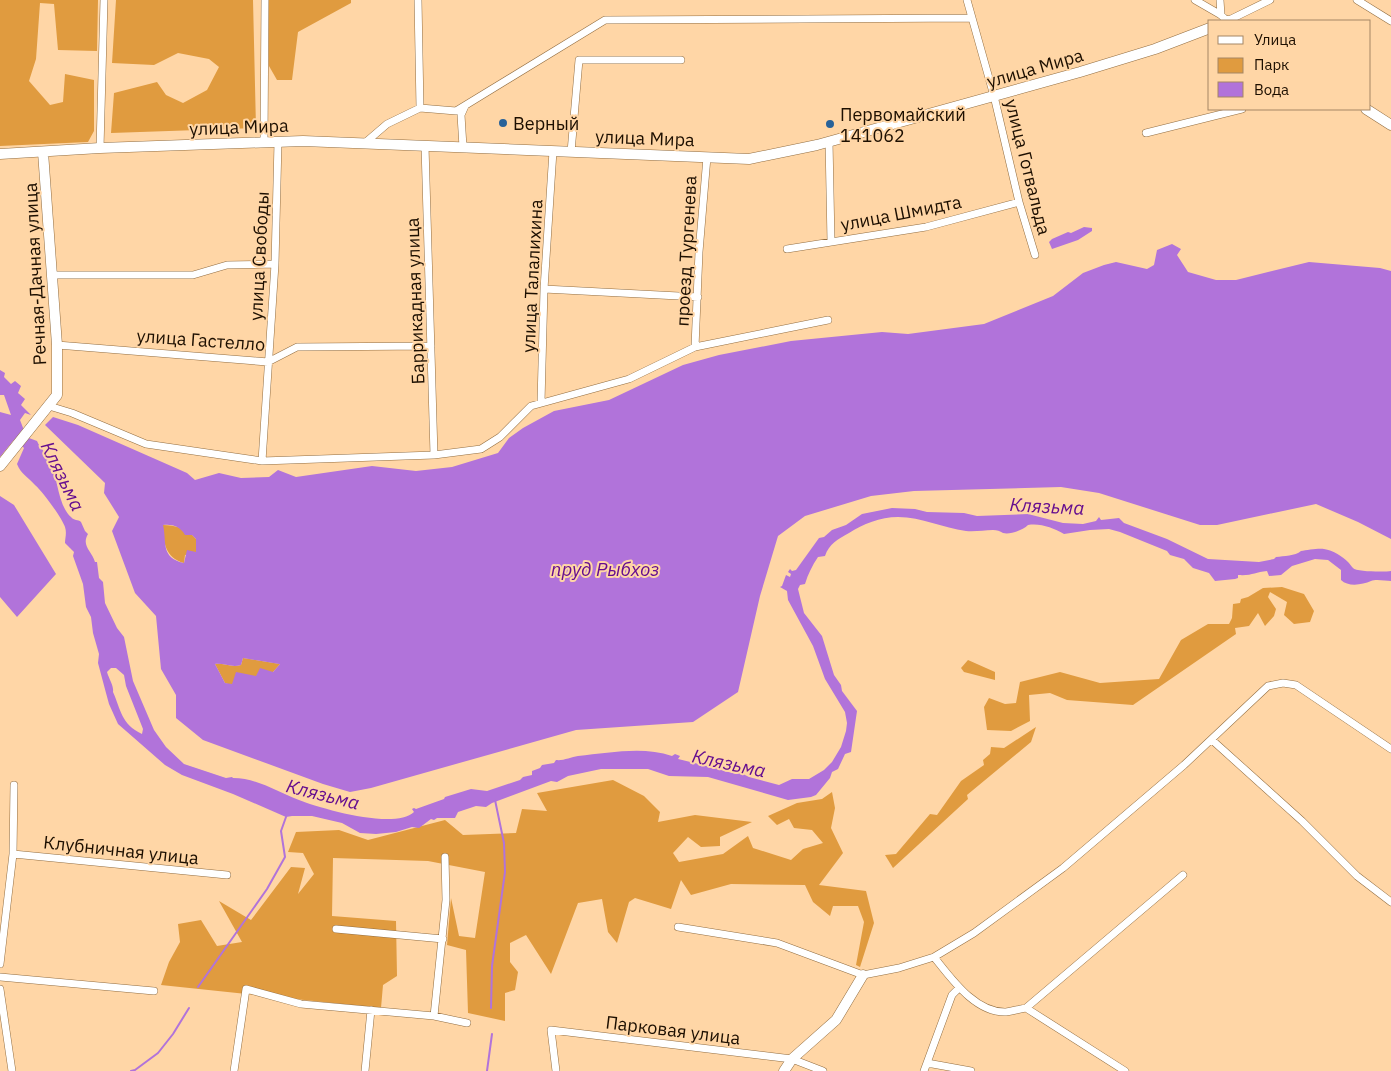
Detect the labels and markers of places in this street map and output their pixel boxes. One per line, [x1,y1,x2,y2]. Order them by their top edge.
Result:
place label: Первомайский 141062 [840,103,966,147]
place label: Верный [513,112,579,135]
marker: Верный [497,117,509,129]
marker: Первомайский 141062 [824,118,836,130]

